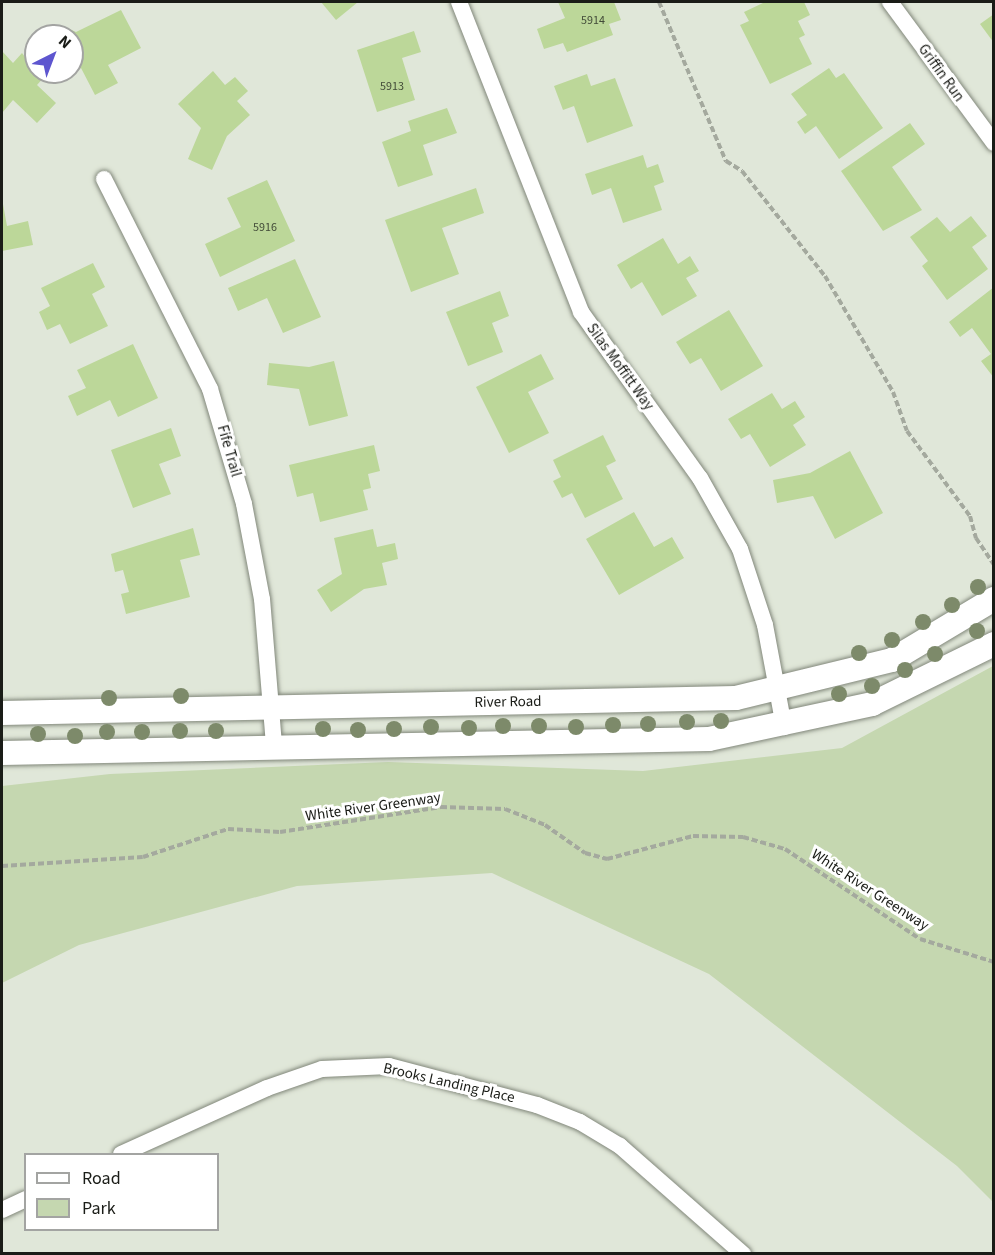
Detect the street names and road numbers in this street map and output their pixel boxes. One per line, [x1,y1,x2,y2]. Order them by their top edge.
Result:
street label: Griffin Run [914,41,968,105]
street label: Silas Moffitt Way [583,320,657,414]
street label: Fife Trail [213,423,245,479]
street label: River Road [474,692,542,712]
street label: White River Greenway [304,789,442,825]
street label: White River Greenway [808,845,932,935]
street label: Brooks Landing Place [381,1059,517,1107]

